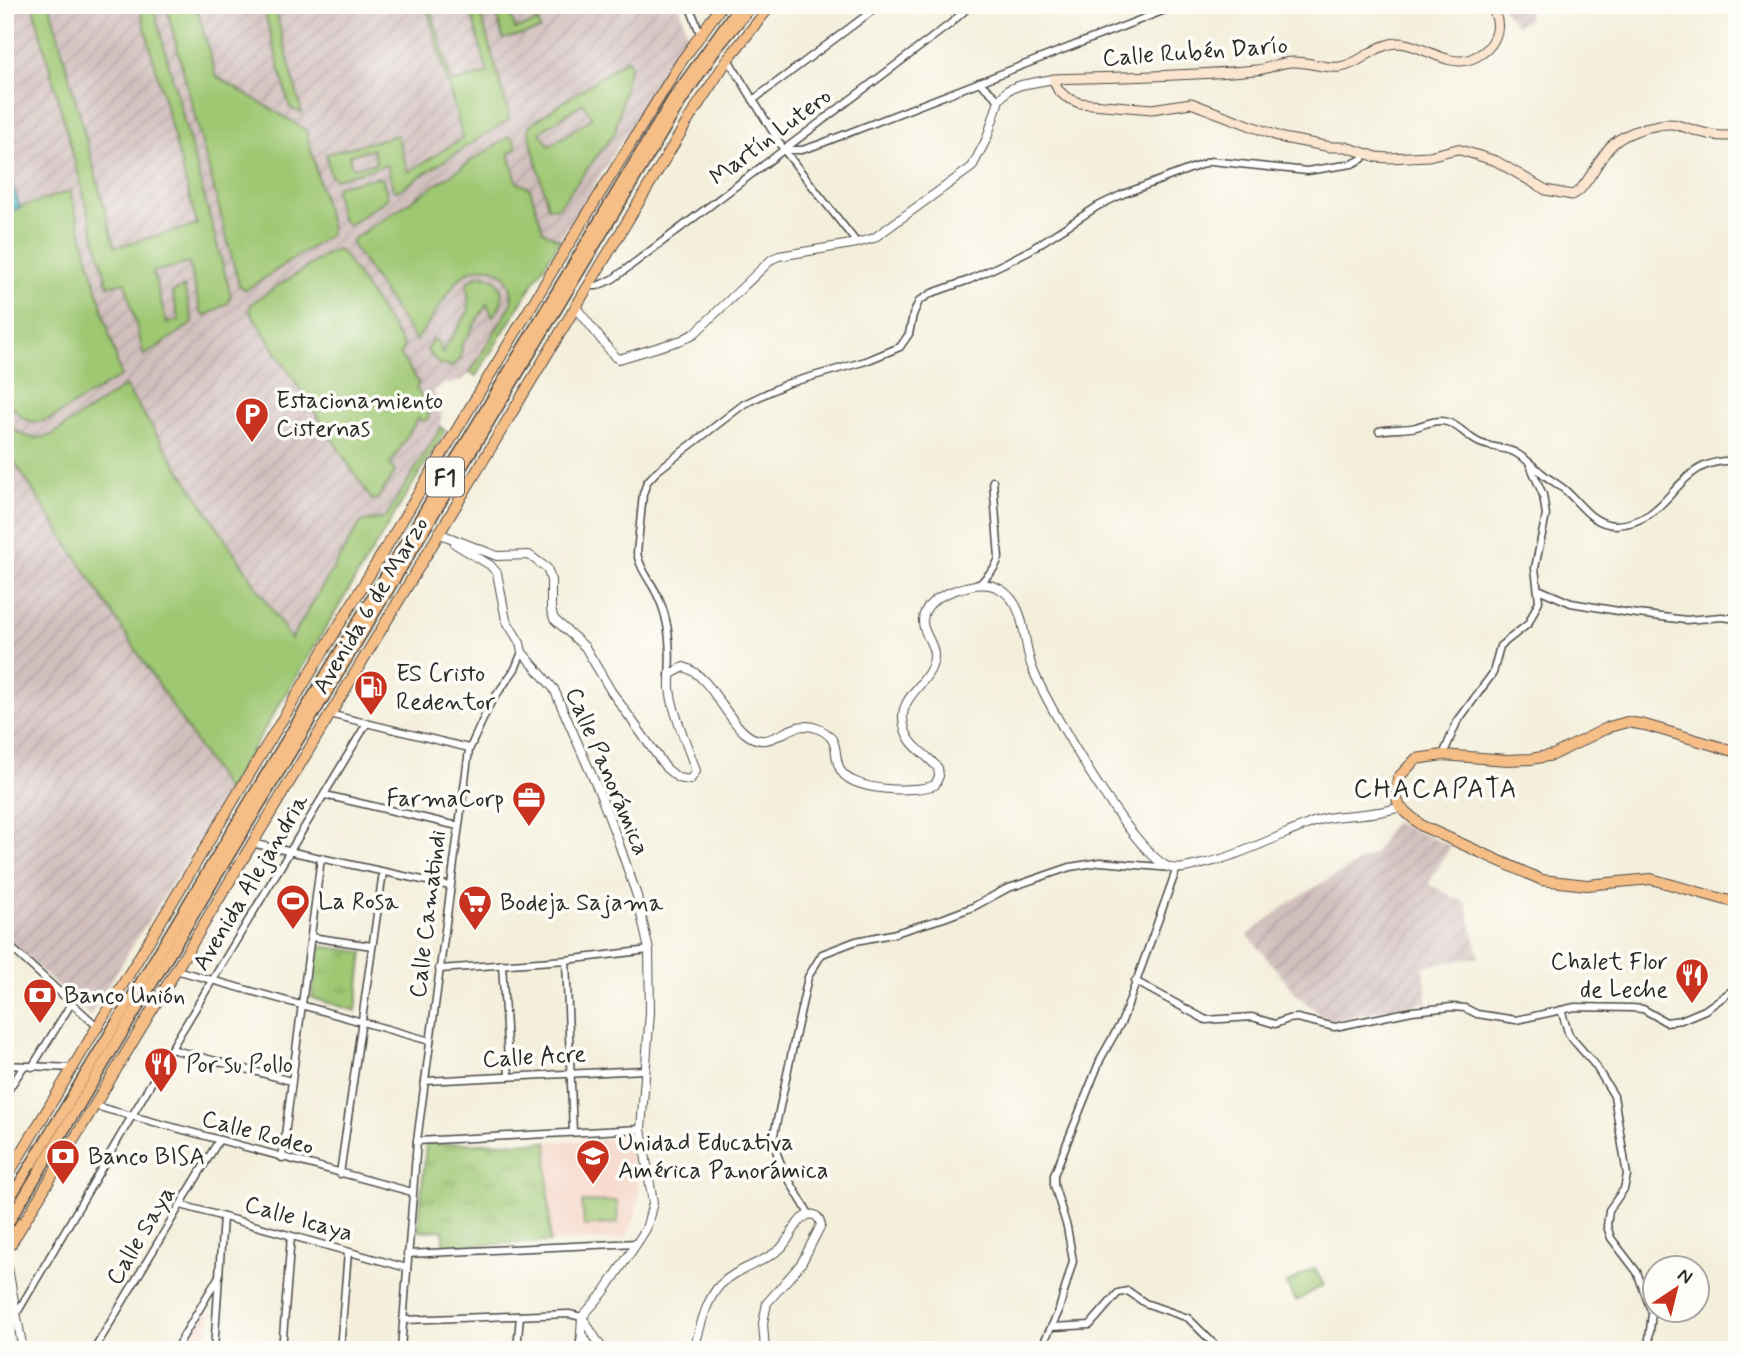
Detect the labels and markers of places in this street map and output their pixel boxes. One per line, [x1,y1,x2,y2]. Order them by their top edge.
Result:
place label: Estacionamiento Cisternas [276,386,443,445]
parking icon: Estacionamiento Cisternas [233,395,271,444]
place label: ES Cristo Redentor [396,659,495,718]
fuel station icon: ES Cristo Redentor [352,668,390,717]
office icon: FarmaCorp [510,779,548,828]
place label: FarmaCorp [386,784,504,815]
sports icon: La Rosa [274,882,312,931]
supermarket icon: Bodeja Sajama [456,883,494,932]
place label: La Rosa [318,887,399,918]
place label: Bodeja Sajama [500,888,664,919]
place label: Chalet Flor de Leche [1550,947,1668,1006]
restaurant icon: Chalet Flor de Leche [1673,956,1711,1005]
bank icon: Banco Unión [21,976,59,1025]
place label: Banco Unión [64,981,185,1012]
restaurant icon: Por su Pollo [142,1045,180,1094]
place label: Por su Pollo [186,1050,293,1081]
place label: Unidad Educativa América Panorámica [618,1128,828,1187]
bank icon: Banco BISA [44,1137,82,1186]
school or university icon: Unidad Educativa América Panorámica [574,1137,612,1186]
place label: Banco BISA [88,1142,205,1173]

